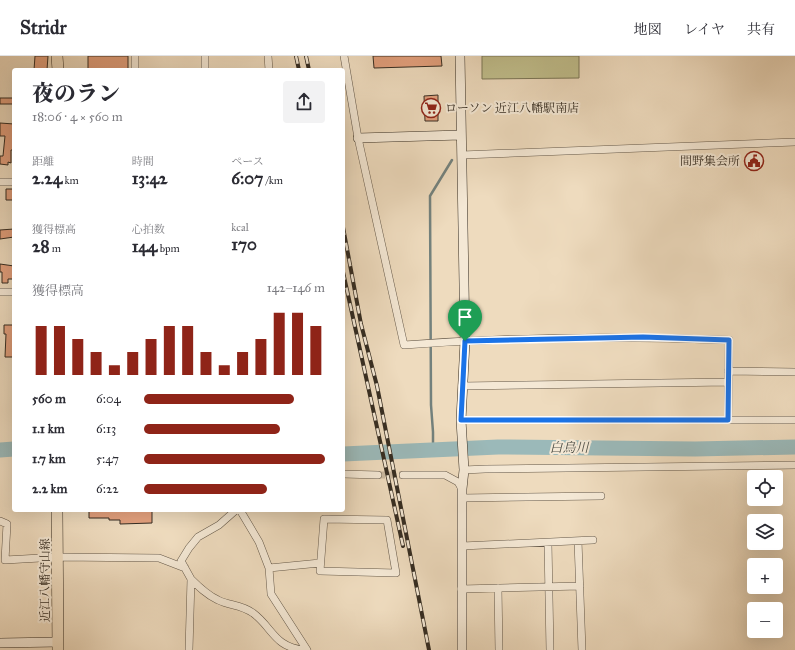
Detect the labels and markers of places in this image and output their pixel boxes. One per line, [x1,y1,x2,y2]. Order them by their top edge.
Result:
supermarket icon: ローソン 近江八幡駅南店 [420,97,442,119]
place label: ローソン 近江八幡駅南店 [445,101,579,115]
public building icon: 間野集会所 [743,150,765,172]
place label: 間野集会所 [680,154,740,168]
pin [448,300,482,341]

